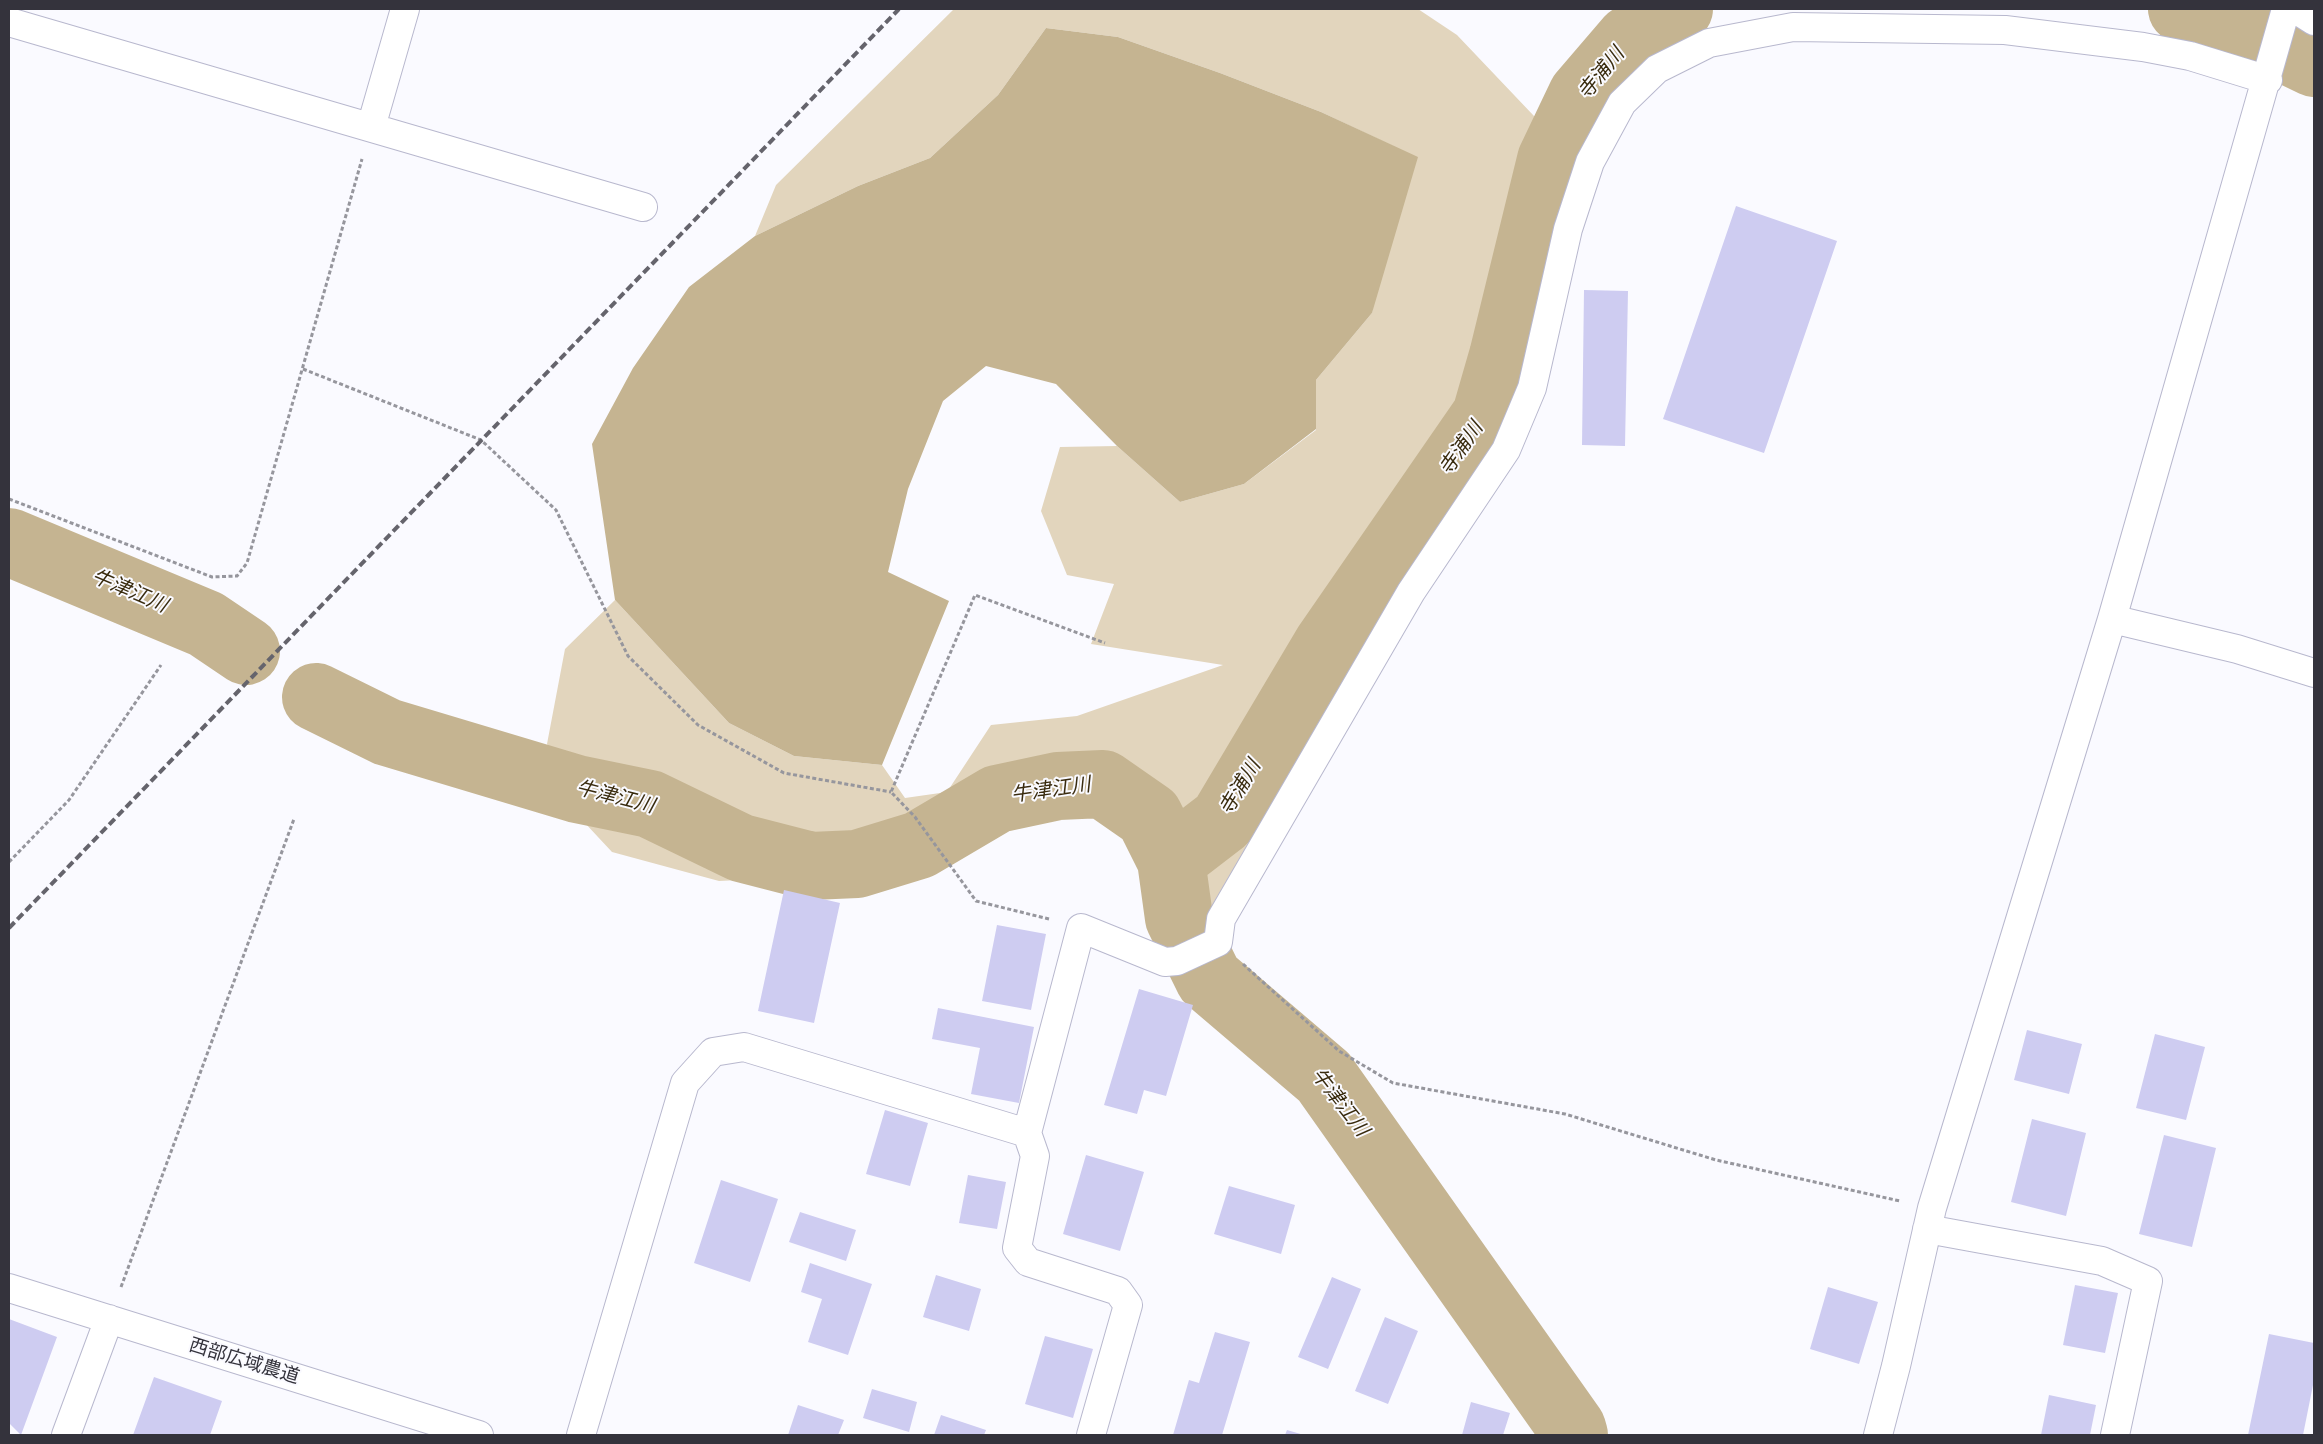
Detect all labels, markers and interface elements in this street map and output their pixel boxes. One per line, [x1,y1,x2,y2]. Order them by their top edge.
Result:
water label: 寺浦川 [1574,43,1630,105]
water label: 寺浦川 [1435,418,1489,480]
water label: 牛津江川 [87,565,171,619]
water label: 寺浦川 [1215,756,1267,820]
water label: 牛津江川 [1010,774,1092,808]
water label: 牛津江川 [573,777,657,819]
water label: 牛津江川 [1305,1064,1373,1142]
street label: 西部広域農道 [186,1334,302,1390]

